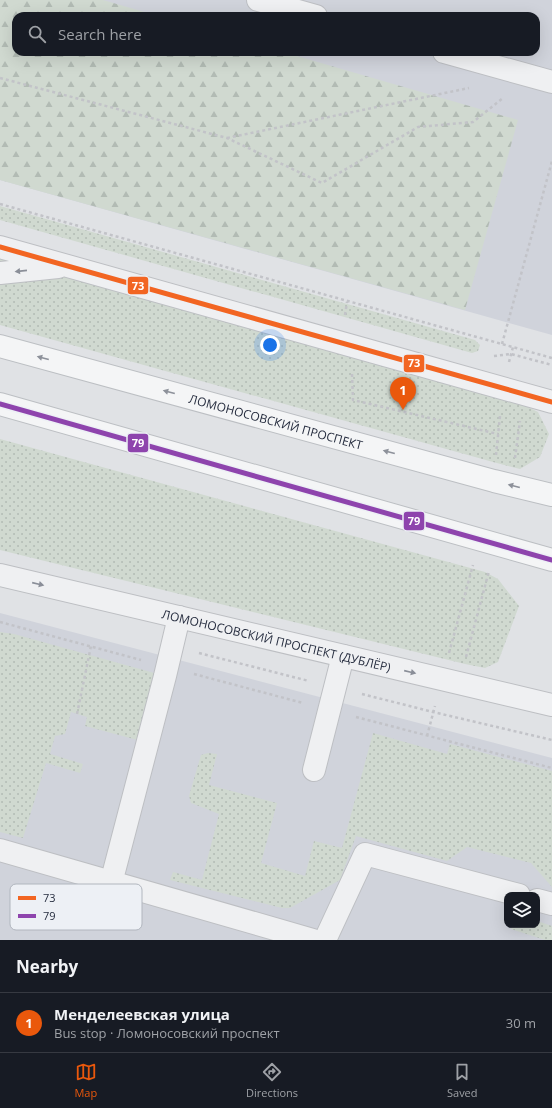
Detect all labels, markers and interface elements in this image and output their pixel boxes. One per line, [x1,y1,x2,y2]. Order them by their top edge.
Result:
search box [12,12,540,56]
icon: search [26,23,48,45]
text: Search here [58,24,142,44]
one-way arrow [15,268,27,274]
line badge: 73 [127,276,149,295]
text: 73 [132,278,144,293]
your location [260,335,280,355]
one-way arrow [37,354,50,360]
line badge: 73 [403,354,425,373]
text: 73 [408,355,420,370]
pin: 1 [390,377,416,410]
one-way arrow [163,389,175,395]
street label: ЛОМОНОСОВСКИЙ ПРОСПЕКТ [187,390,365,453]
line badge: 79 [127,433,149,453]
text: 79 [132,435,144,450]
one-way arrow [382,449,394,455]
one-way arrow [508,483,520,489]
line badge: 79 [403,511,425,531]
text: 79 [408,513,420,528]
one-way arrow [32,581,44,587]
street label: ЛОМОНОСОВСКИЙ ПРОСПЕКТ (ДУБЛЁР) [160,605,393,675]
one-way arrow [404,669,416,675]
legend [10,884,142,930]
text: 73 [43,890,56,905]
map controls [504,892,540,928]
button: layers [504,892,540,928]
text: 79 [43,908,56,923]
text: Nearby [16,955,78,978]
text: Менделеевская улица [54,1004,230,1024]
text: 1 [25,1014,33,1032]
text: 30 m [506,1014,536,1032]
text: Bus stop · Ломоносовский проспект [54,1024,280,1042]
tab: Map [74,1061,97,1100]
tab: Directions [246,1061,298,1100]
tab: Saved [447,1061,478,1100]

